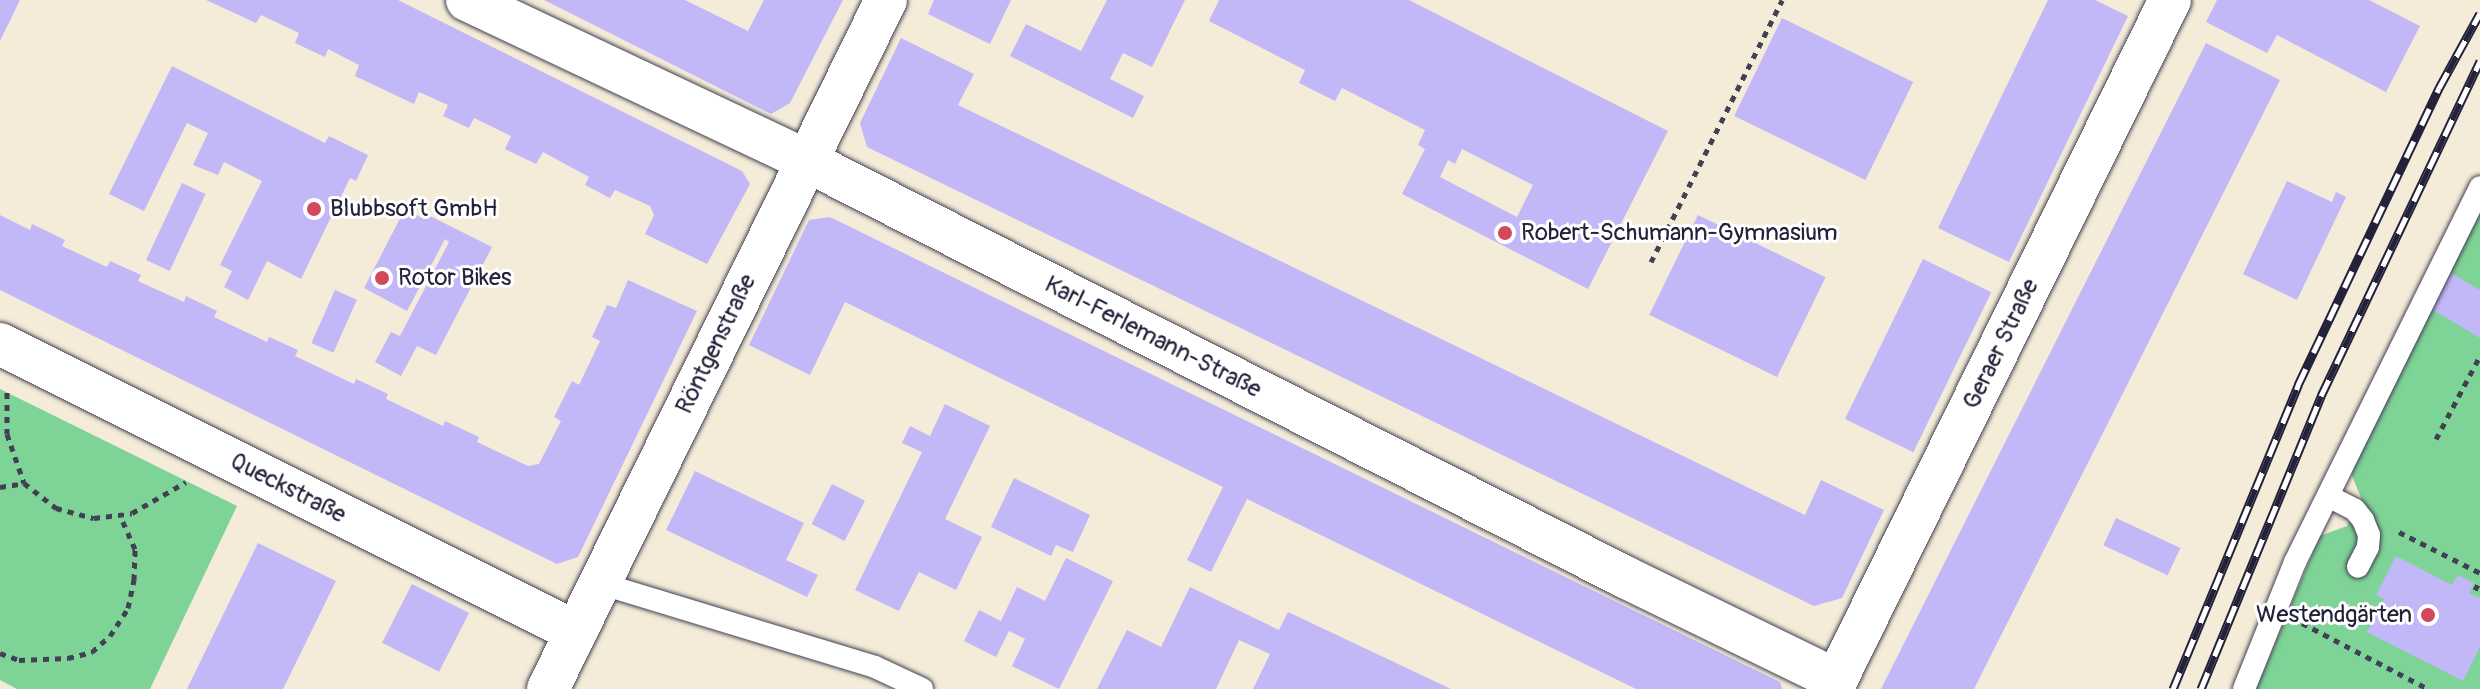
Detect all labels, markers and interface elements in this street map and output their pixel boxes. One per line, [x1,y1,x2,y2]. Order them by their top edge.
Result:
place label: Blubbsoft GmbH [330,195,497,223]
marker: Blubbsoft GmbH [305,200,323,218]
place label: Robert-Schumann-Gymnasium [1521,219,1838,247]
marker: Robert-Schumann-Gymnasium [1496,224,1514,242]
place label: Rotor Bikes [398,264,512,292]
marker: Rotor Bikes [373,269,391,287]
street label: Röntgenstraße [670,270,762,418]
street label: Karl-Ferlemann-Straße [1040,270,1266,404]
street label: Geraer Straße [1957,274,2045,414]
street label: Queckstraße [225,447,351,529]
place label: Westendgärten [2256,601,2412,629]
marker: Westendgärten [2419,606,2437,624]

